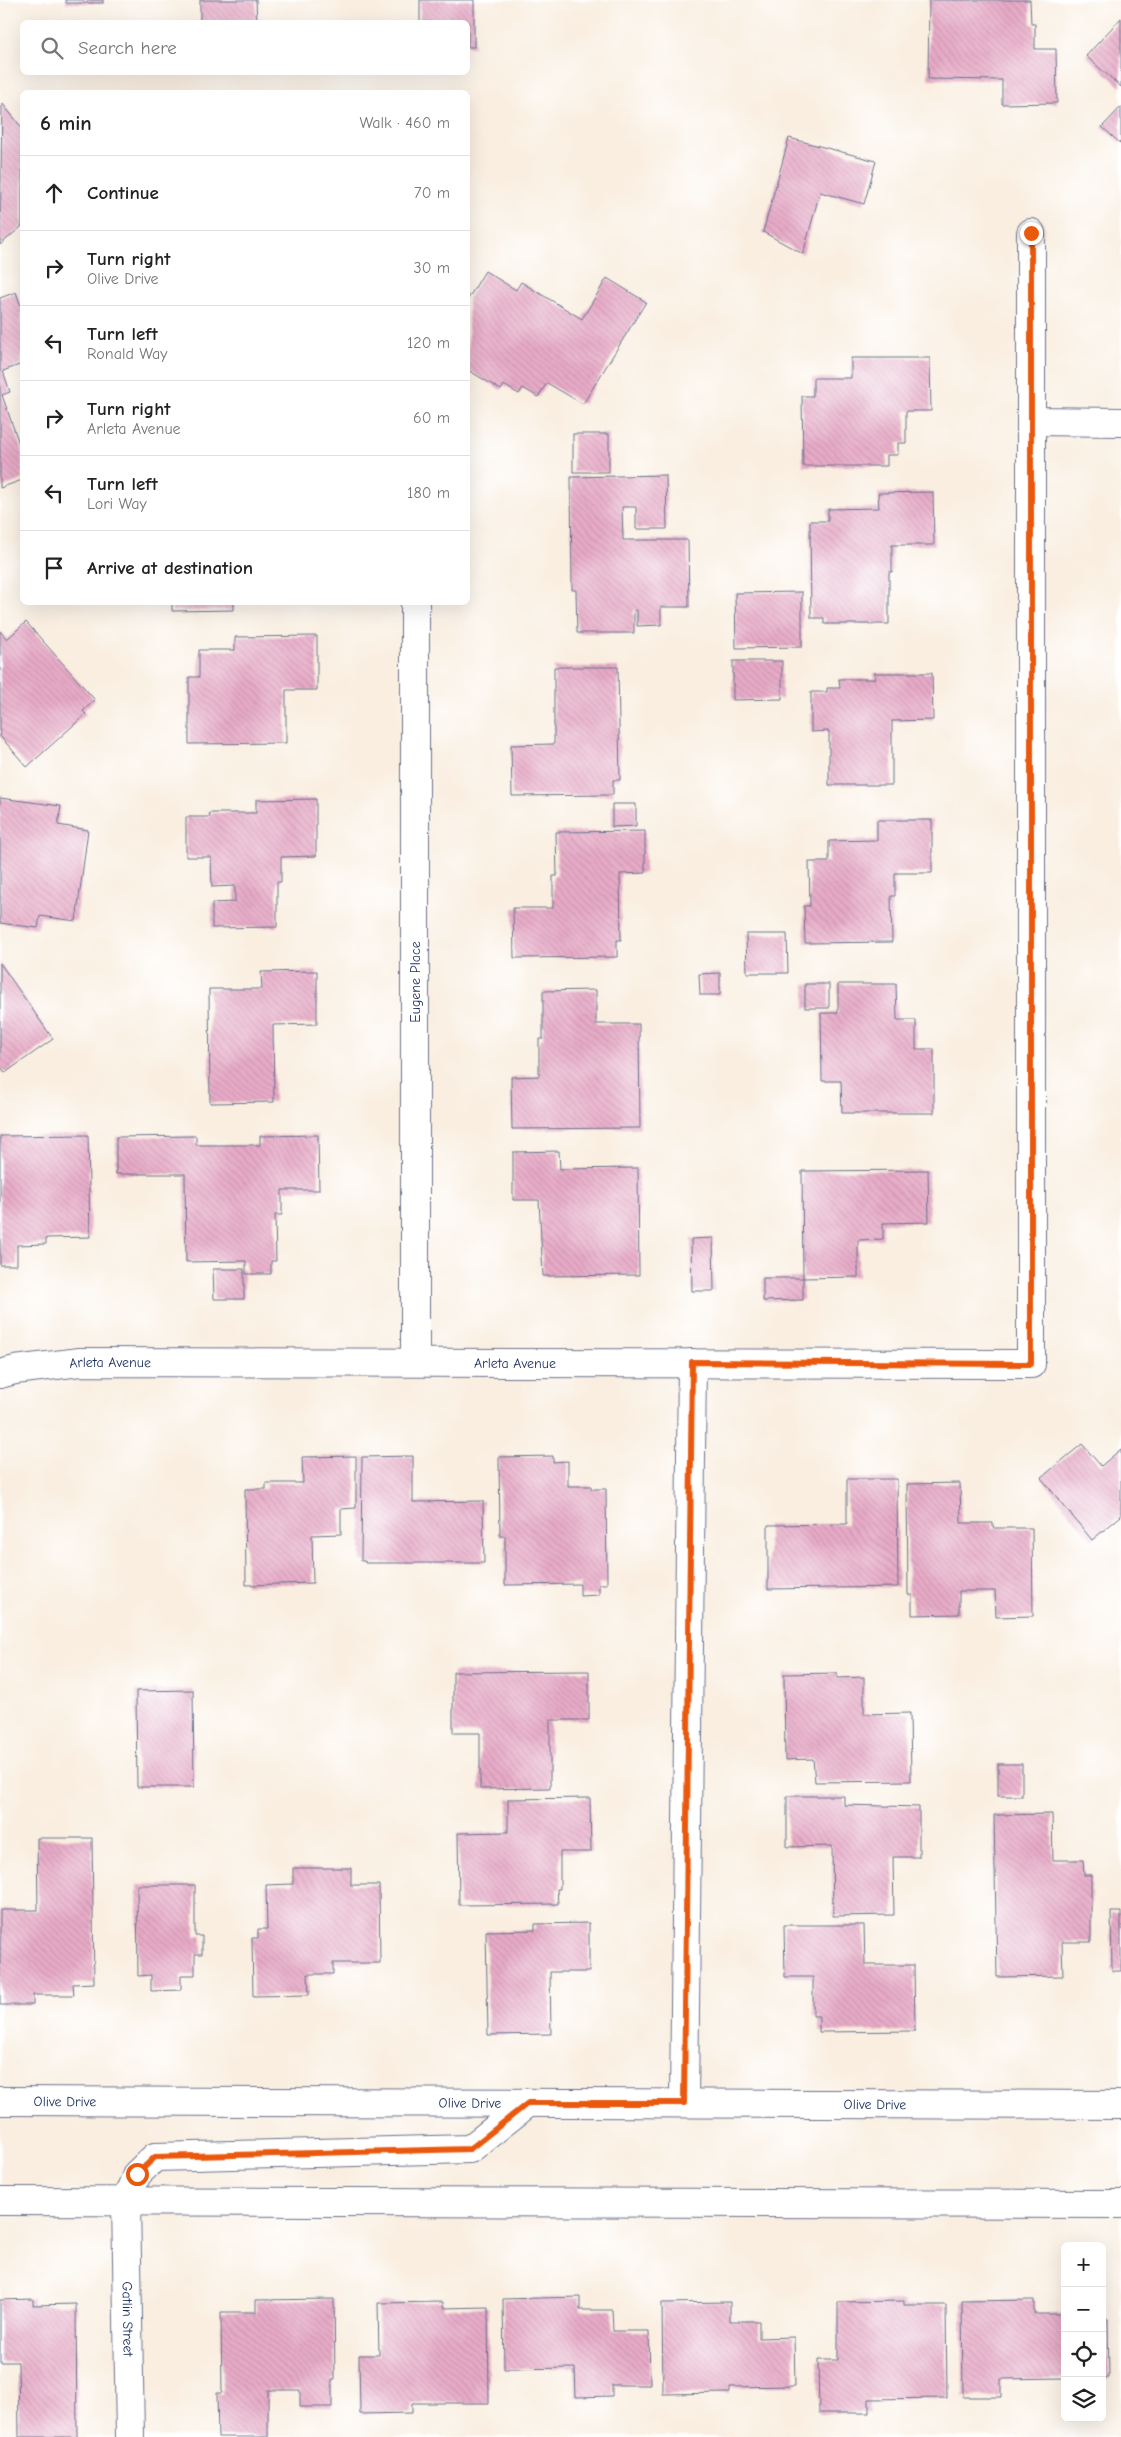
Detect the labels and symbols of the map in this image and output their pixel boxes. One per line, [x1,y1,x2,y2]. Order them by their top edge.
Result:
route end [1020,222,1043,245]
street label: Eugene Place [407,941,424,1023]
street label: Arleta Avenue [68,1354,151,1372]
street label: Arleta Avenue [474,1355,556,1372]
street label: Olive Drive [34,2093,96,2110]
street label: Olive Drive [439,2095,501,2112]
street label: Olive Drive [844,2096,906,2113]
route start [126,2163,149,2186]
street label: Gatlin Street [118,2281,137,2358]

